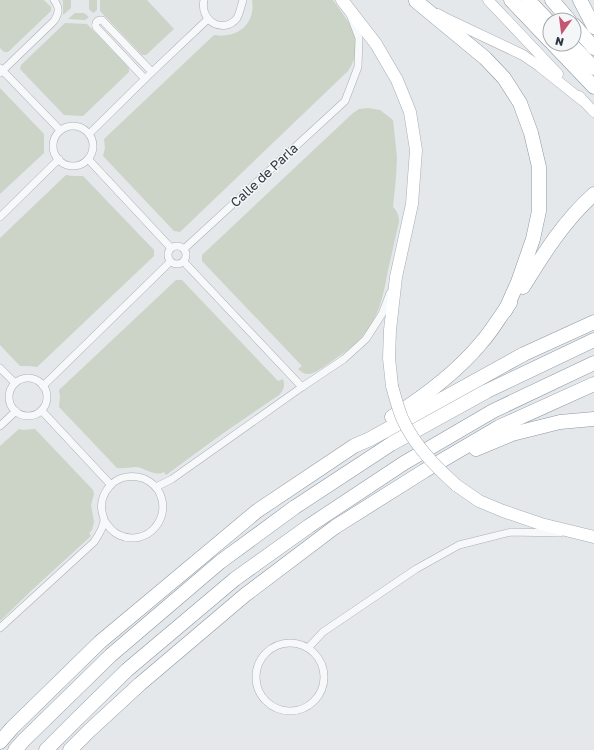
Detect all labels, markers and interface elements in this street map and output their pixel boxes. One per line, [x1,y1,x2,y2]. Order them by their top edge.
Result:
north arrow [542,12,582,52]
text: N [554,35,565,50]
street label: Calle de Parla [227,140,301,210]

